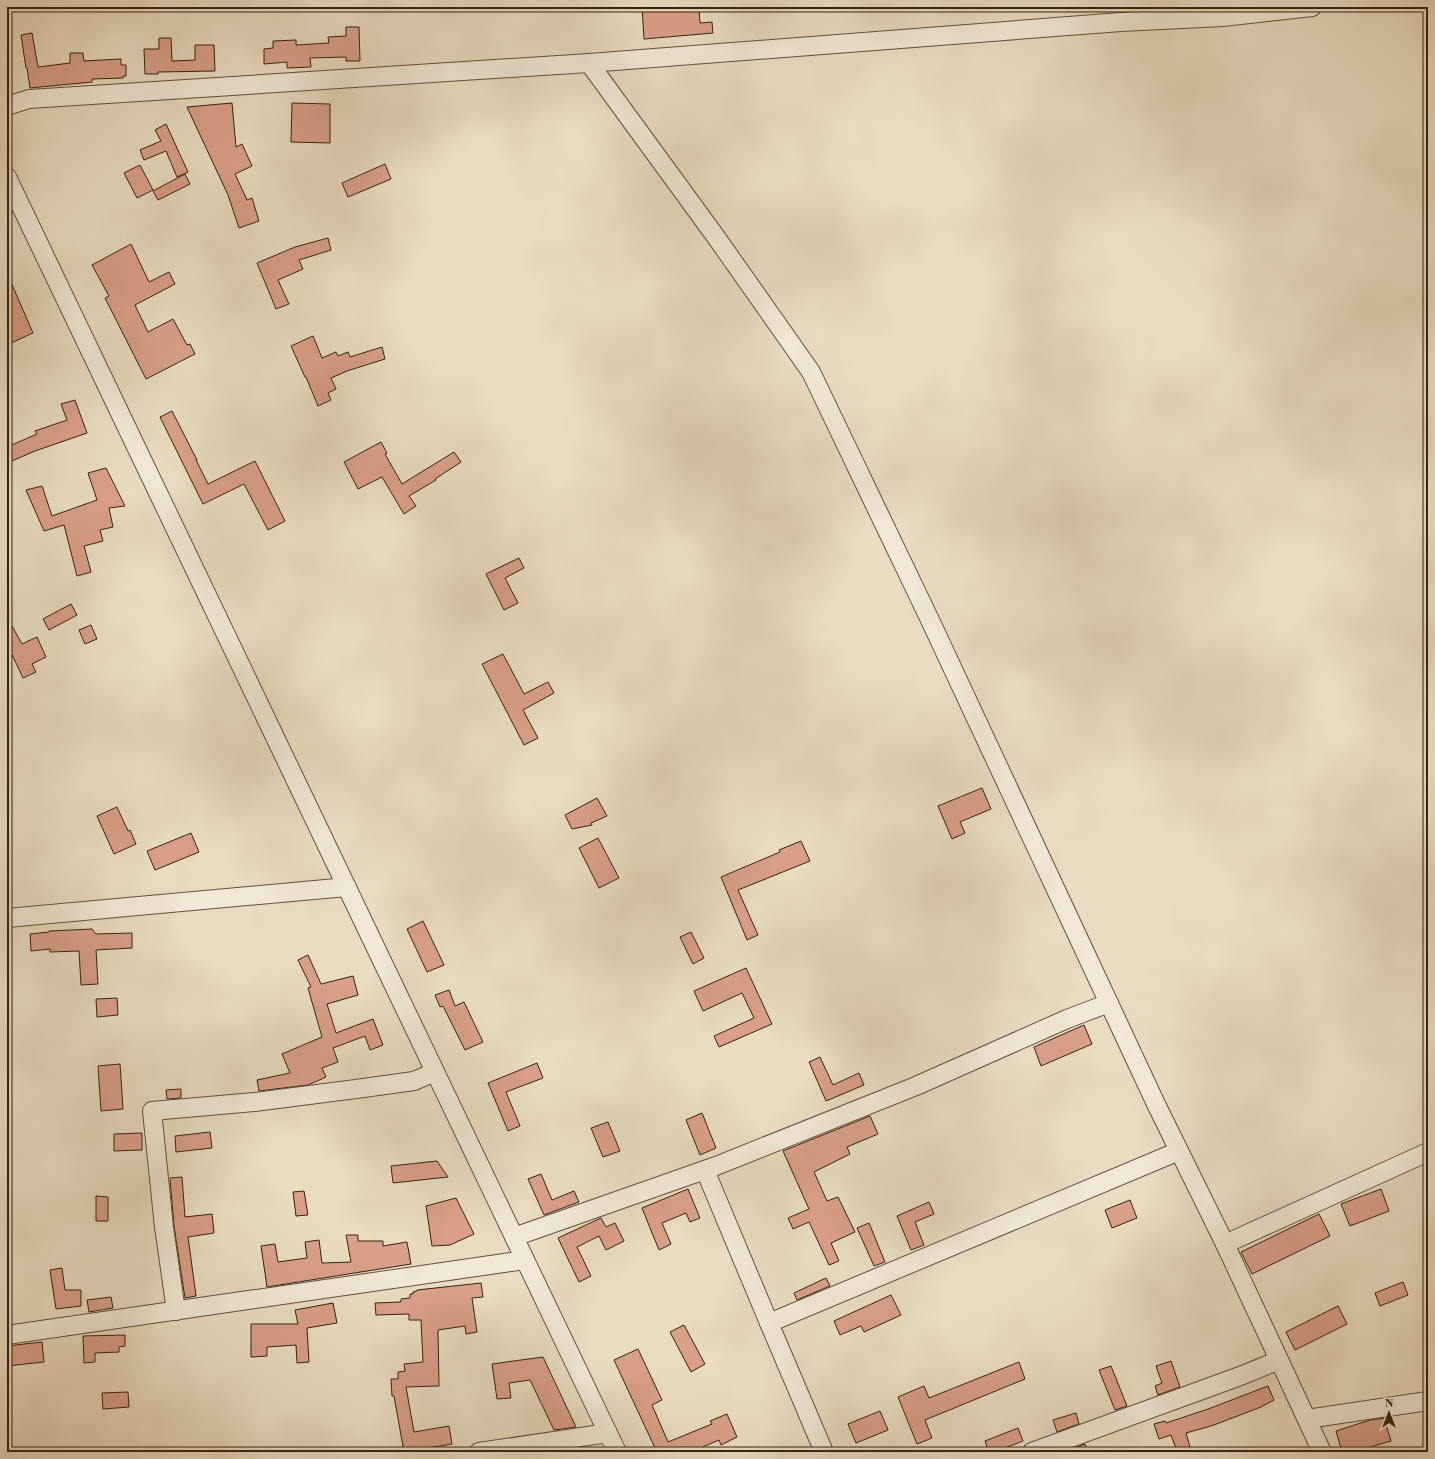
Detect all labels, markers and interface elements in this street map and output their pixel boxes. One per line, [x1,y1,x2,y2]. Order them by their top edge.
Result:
north arrow [1369,1393,1409,1433]
text: N [1385,1397,1394,1411]

